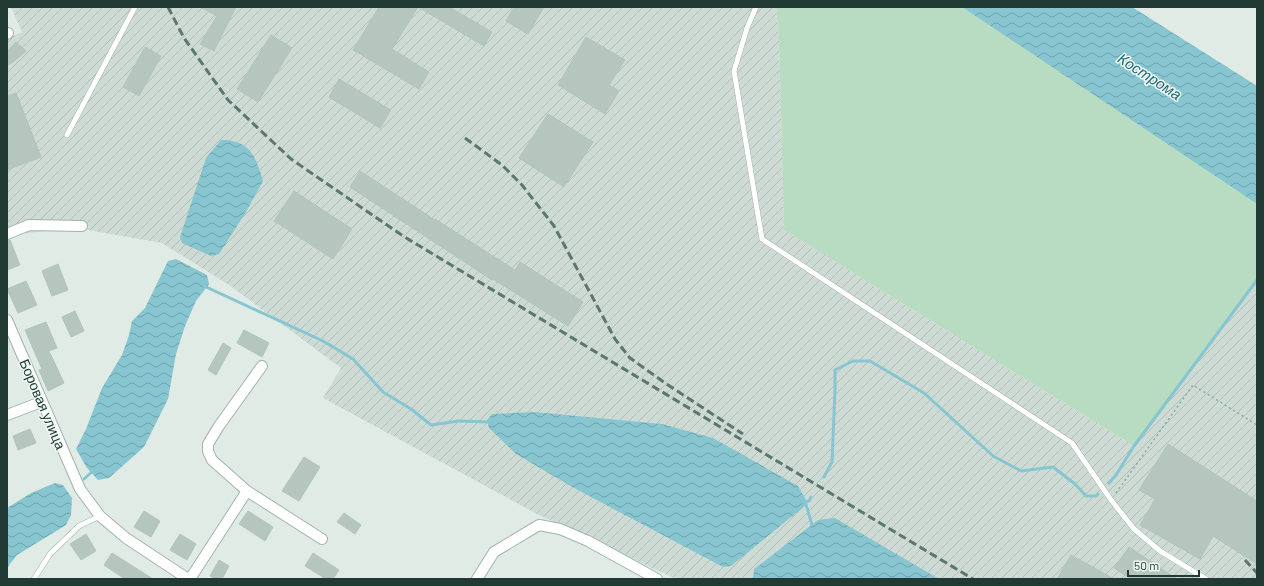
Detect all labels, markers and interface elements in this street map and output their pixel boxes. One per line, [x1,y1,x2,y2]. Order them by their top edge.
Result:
water label: Кострома [1115,49,1185,103]
street label: Боровая улица [16,356,70,452]
scale bar [1128,552,1199,578]
text: 50 m [1134,558,1159,572]

